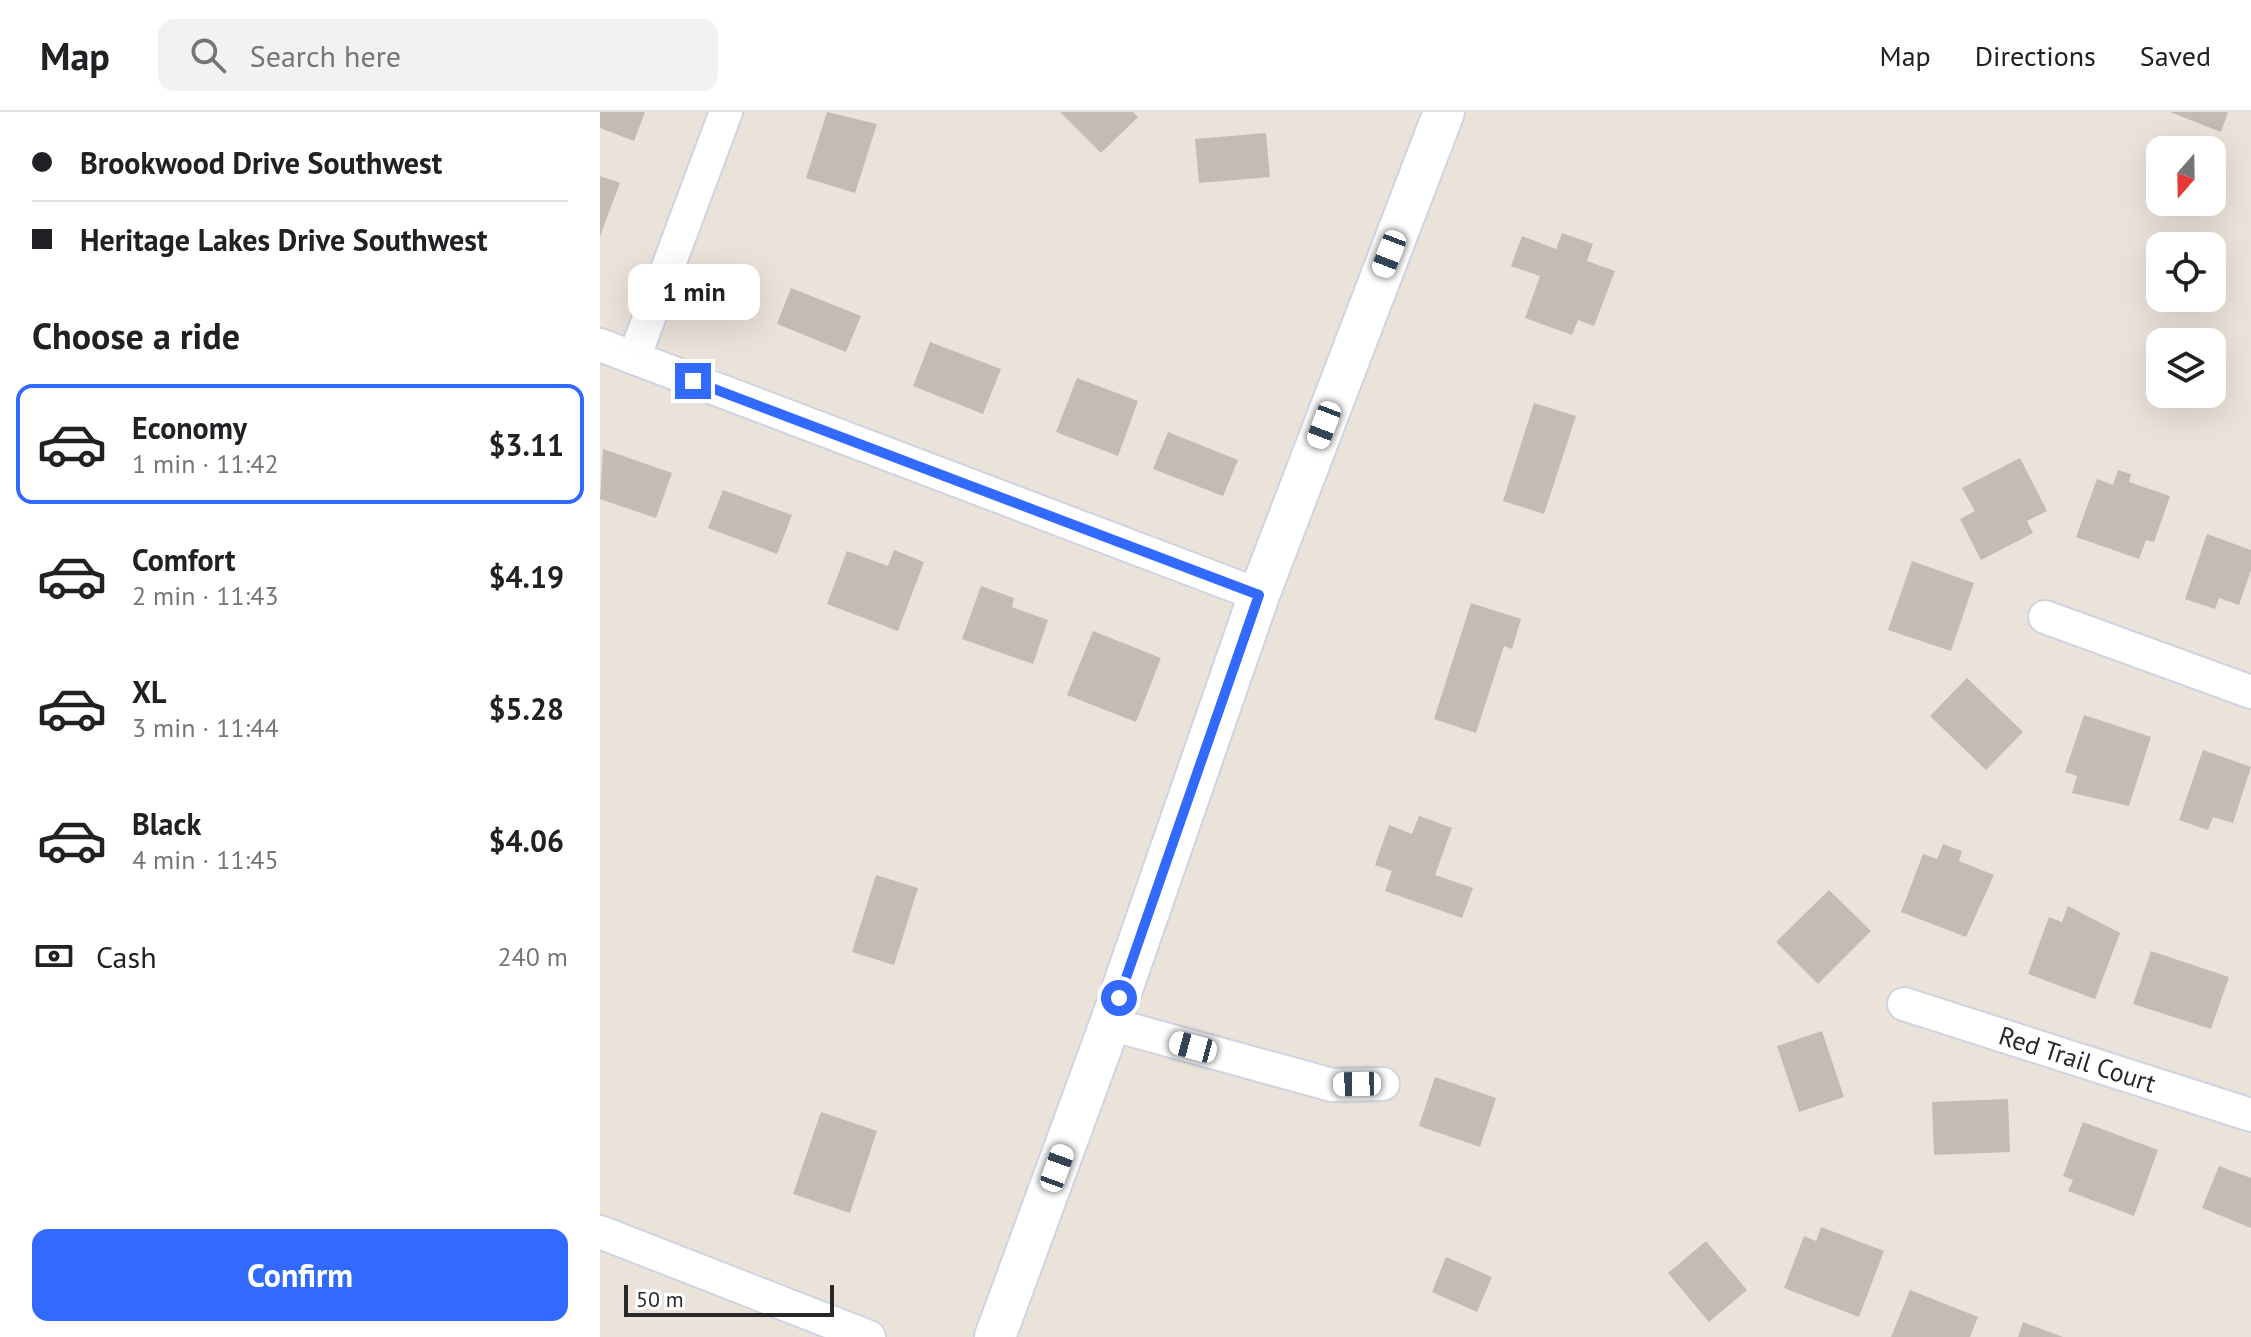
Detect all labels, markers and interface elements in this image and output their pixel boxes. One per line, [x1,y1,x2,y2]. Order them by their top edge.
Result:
search box [158,19,718,91]
text: Map [40,31,110,80]
icon: search [186,33,230,77]
text: Search here [250,36,401,75]
text: Map [1880,37,1931,74]
text: Directions [1975,37,2096,74]
text: Saved [2140,37,2211,74]
north arrow [2146,136,2226,216]
map controls [2146,136,2226,408]
text: Brookwood Drive Southwest [80,143,442,182]
text: Heritage Lakes Drive Southwest [80,220,487,259]
car [1369,227,1409,281]
button: locate [2146,232,2226,312]
callout: 1 min [627,265,759,321]
text: 1 min [662,275,726,308]
text: Choose a ride [32,312,240,359]
button: layers [2146,328,2226,408]
route end [675,363,711,399]
car [1304,398,1344,452]
icon: car [36,408,108,480]
text: Economy [132,408,247,447]
text: $3.11 [489,425,564,464]
text: 1 min · 11:42 [132,447,279,480]
icon: car [36,540,108,612]
text: Comfort [132,540,235,579]
text: $4.19 [489,557,564,596]
text: 2 min · 11:43 [132,579,279,612]
icon: car [36,672,108,744]
text: XL [132,672,166,711]
text: $5.28 [489,689,564,728]
text: 3 min · 11:44 [132,711,279,744]
icon: car [36,804,108,876]
text: Black [132,804,201,843]
text: $4.06 [489,821,564,860]
text: 4 min · 11:45 [132,843,279,876]
icon: cash [32,934,76,978]
text: Cash [96,937,157,976]
text: 240 m [497,940,568,973]
route start [1101,980,1137,1016]
street label: Red Trail Court [1995,1018,2160,1100]
car [1167,1029,1219,1065]
car [1333,1072,1381,1096]
car [1038,1141,1076,1195]
button: Confirm [32,1229,568,1321]
scale bar [624,1281,834,1317]
text: 50 m [636,1285,684,1313]

